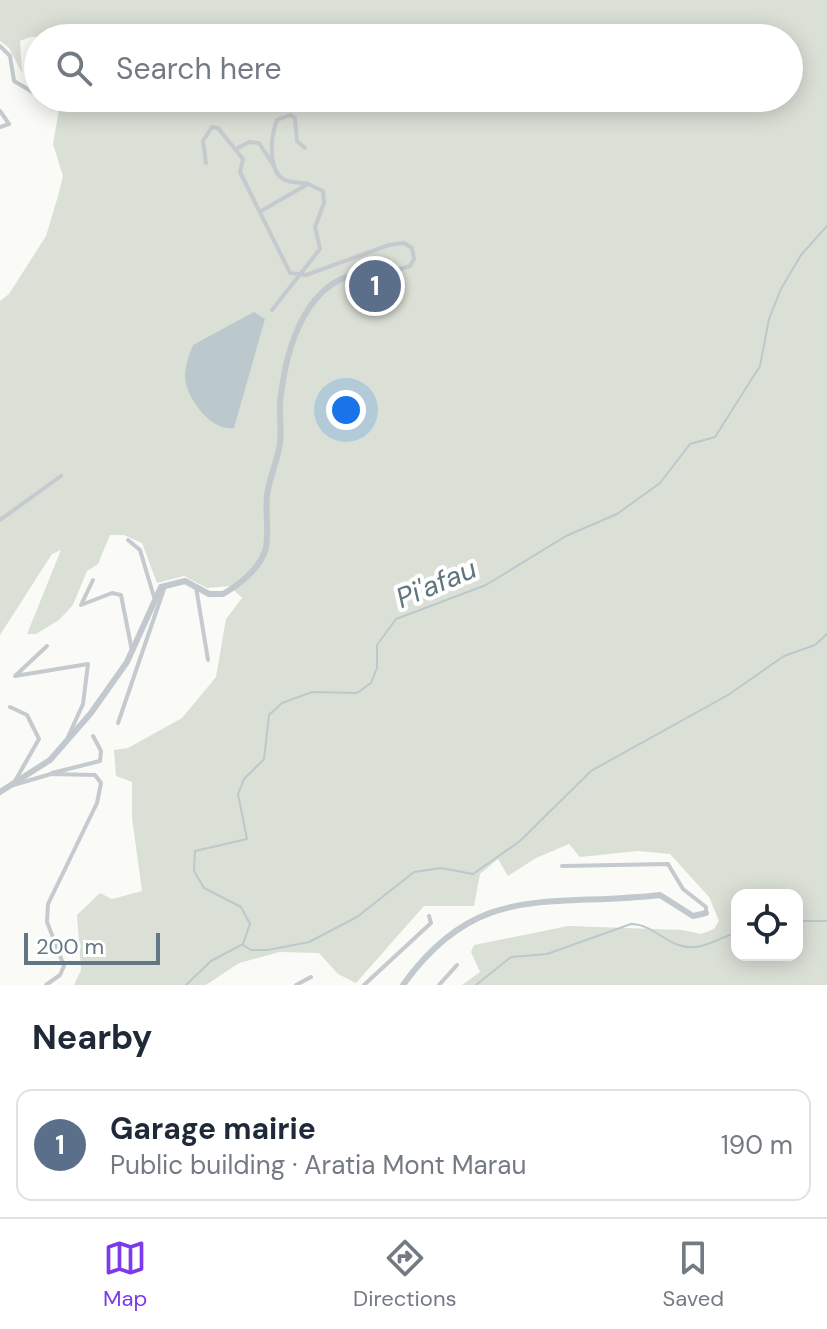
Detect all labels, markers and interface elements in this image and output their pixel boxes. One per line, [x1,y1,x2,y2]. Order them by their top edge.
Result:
search box [24,24,803,112]
icon: search [52,46,96,90]
text: Search here [116,49,282,88]
pin: 1 [349,256,401,316]
your location [326,390,366,430]
water label: Pi'afau [390,550,482,617]
map controls [731,889,803,961]
button: locate [731,889,803,961]
scale bar [24,929,160,965]
text: 200 m [36,932,104,961]
text: Nearby [32,1015,152,1060]
text: Garage mairie [110,1109,316,1148]
text: 1 [55,1128,65,1162]
text: 190 m [721,1128,793,1162]
text: Public building · Aratia Mont Marau [110,1148,526,1182]
tab: Map [103,1236,147,1313]
tab: Directions [353,1236,457,1313]
tab: Saved [662,1236,724,1313]

